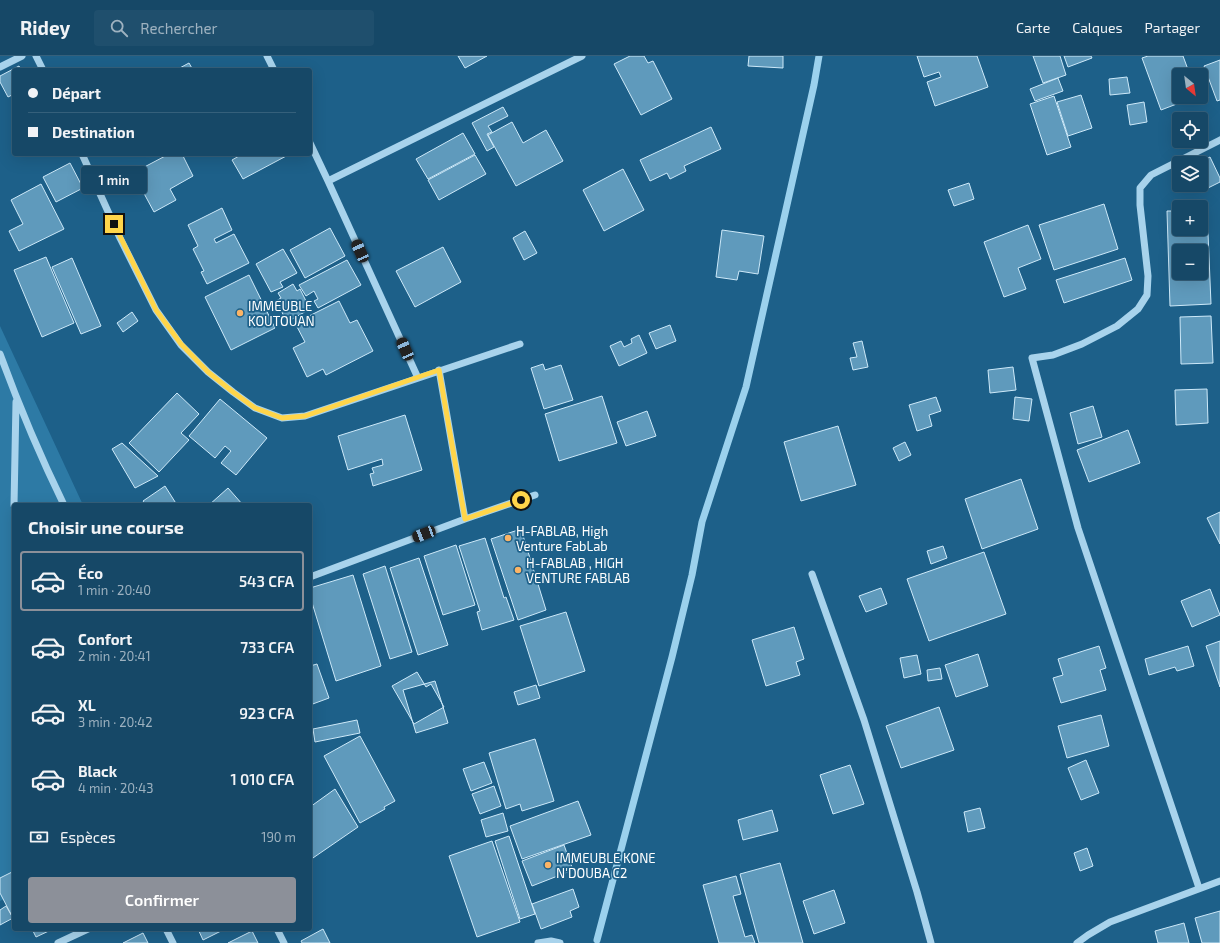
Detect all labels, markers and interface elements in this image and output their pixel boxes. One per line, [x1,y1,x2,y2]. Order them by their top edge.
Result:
search box [94,10,374,46]
text: Ridey [20,16,70,39]
icon: search [108,17,130,39]
text: Rechercher [140,19,218,37]
text: Carte [1016,19,1050,36]
text: Calques [1072,19,1123,36]
text: Partager [1145,19,1200,36]
north arrow [1172,68,1208,104]
map controls [1172,68,1208,280]
text: Départ [52,84,101,102]
button: locate [1172,112,1208,148]
text: Destination [52,123,135,141]
button: layers [1172,156,1208,192]
callout: 1 min [81,166,147,194]
text: 1 min [99,172,129,188]
button: + [1172,200,1208,236]
route end [105,215,123,233]
car [350,238,370,264]
button: − [1172,244,1208,280]
place label: IMMEUBLE KOUTOUAN [248,298,315,329]
marker: IMMEUBLE KOUTOUAN [235,308,245,318]
car [395,336,415,362]
route start [512,491,530,509]
text: Choisir une course [28,516,184,538]
place label: H-FABLAB, High Venture FabLab [516,523,608,554]
car [411,524,437,544]
marker: H-FABLAB, High Venture FabLab [503,533,513,543]
place label: H-FABLAB , HIGH VENTURE FABLAB [526,555,630,586]
icon: car [30,563,66,599]
text: Éco [78,564,103,582]
marker: H-FABLAB , HIGH VENTURE FABLAB [513,565,523,575]
text: 543 CFA [239,572,294,590]
text: 1 min · 20:40 [78,582,151,598]
icon: car [30,629,66,665]
text: Confort [78,630,132,648]
text: 733 CFA [240,638,294,656]
text: 2 min · 20:41 [78,648,151,664]
icon: car [30,695,66,731]
text: XL [78,696,96,714]
text: 923 CFA [239,704,294,722]
text: 3 min · 20:42 [78,714,153,730]
icon: car [30,761,66,797]
text: Black [78,762,117,780]
text: 1 010 CFA [231,770,294,788]
text: 4 min · 20:43 [78,780,153,796]
icon: cash [28,826,50,848]
text: Espèces [60,828,116,846]
text: 190 m [261,829,296,845]
place label: IMMEUBLE KONE N'DOUBA C2 [556,850,656,881]
marker: IMMEUBLE KONE N'DOUBA C2 [543,860,553,870]
button: Confirmer [28,877,296,923]

